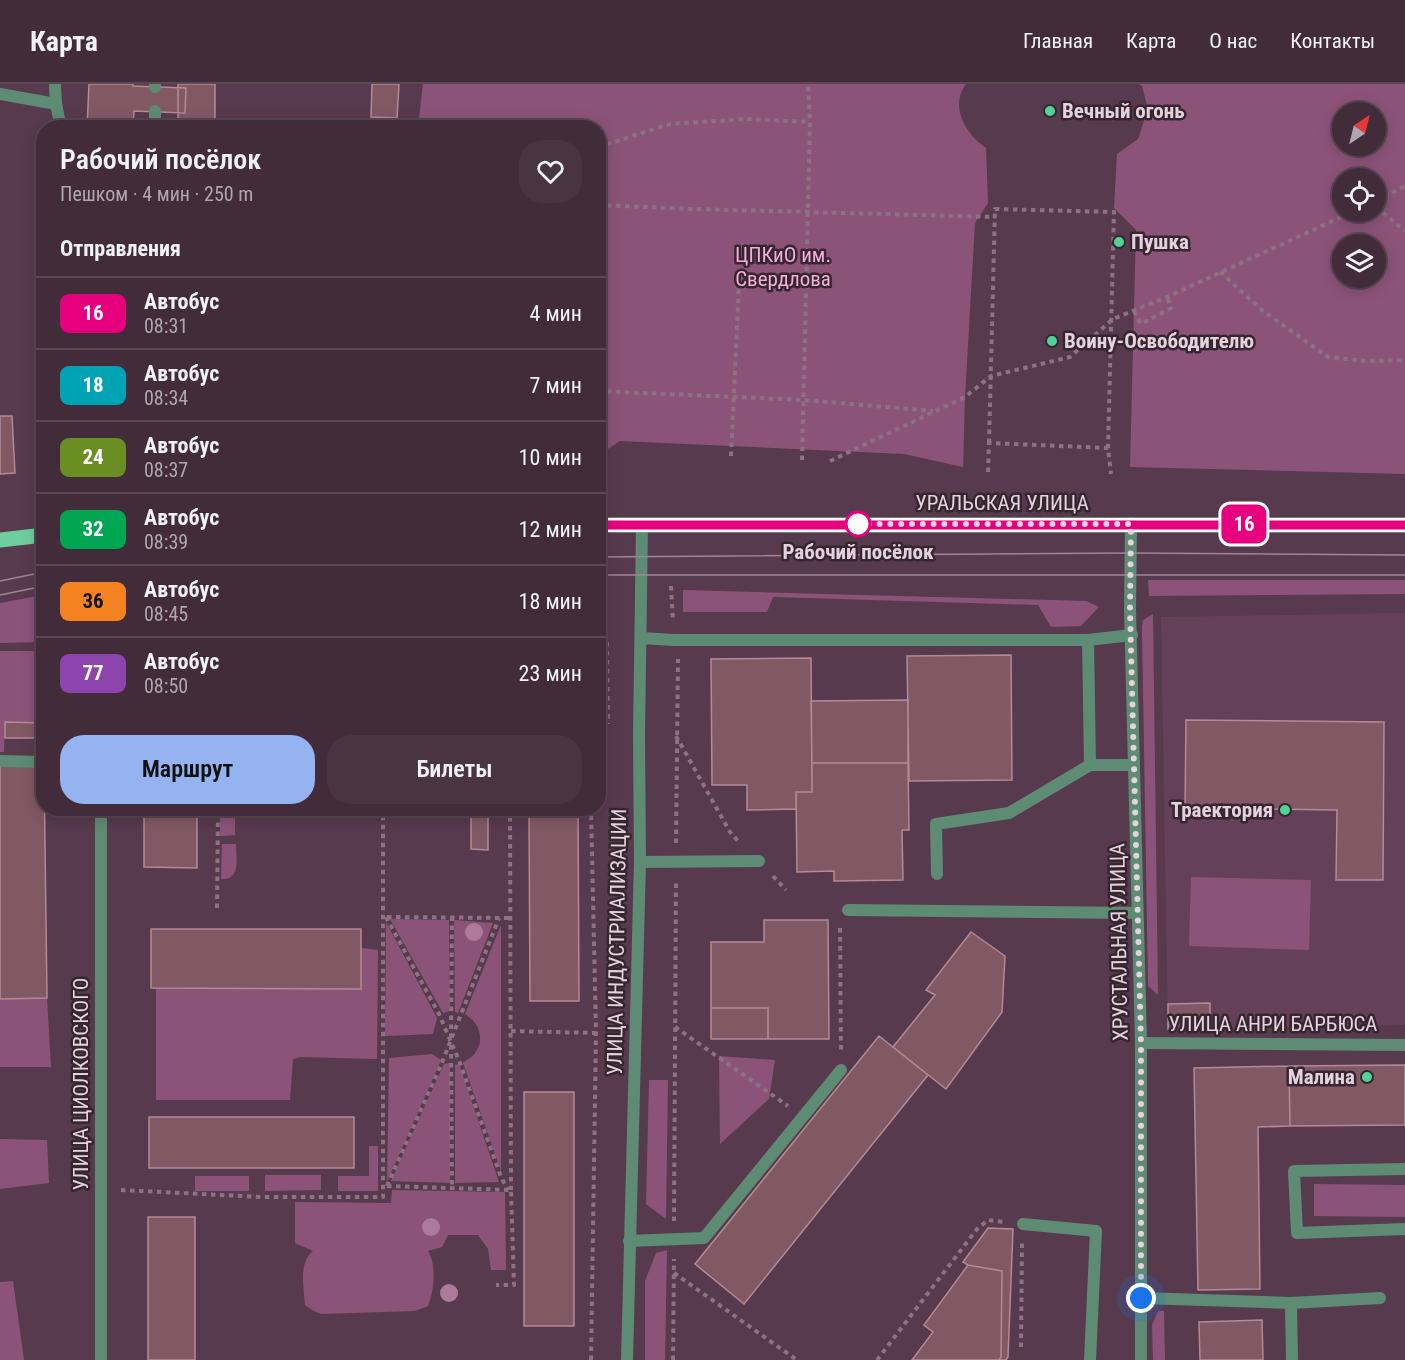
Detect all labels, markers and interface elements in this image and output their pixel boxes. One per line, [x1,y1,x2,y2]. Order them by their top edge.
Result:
text: Карта [30,25,98,58]
text: Главная [1023,29,1093,53]
text: Карта [1126,29,1176,53]
text: О нас [1209,29,1257,53]
text: Контакты [1290,29,1375,53]
place label: Вечный огонь [1062,99,1185,123]
north arrow [1332,102,1386,156]
map controls [1332,102,1386,288]
marker: Вечный огонь [1043,104,1057,118]
button: heart [519,140,582,203]
text: Рабочий посёлок [60,143,261,176]
button: locate [1332,168,1386,222]
text: Пешком · 4 мин · 250 m [60,182,253,206]
place label: Пушка [1131,230,1189,254]
button: layers [1332,234,1386,288]
marker: Пушка [1112,235,1126,249]
text: Отправления [60,236,181,261]
park label: ЦПКиО им. Свердлова [735,243,831,291]
text: Автобус [144,289,219,314]
text: 16 [82,301,104,325]
text: 4 мин [529,301,582,326]
text: 08:31 [144,314,188,338]
place label: Воину-Освободителю [1064,329,1254,353]
marker: Воину-Освободителю [1045,334,1059,348]
text: Автобус [144,361,219,386]
text: 18 [82,373,104,397]
text: 7 мин [529,373,582,398]
text: 08:34 [144,386,188,410]
text: Автобус [144,433,219,458]
text: 24 [82,445,104,469]
text: 10 мин [519,445,582,470]
text: 08:37 [144,458,188,482]
street label: УРАЛЬСКАЯ УЛИЦА [915,491,1089,515]
line badge: 16 [1217,504,1271,544]
text: Автобус [144,505,219,530]
marker: Рабочий посёлок [845,511,871,537]
text: 16 [1233,512,1255,536]
text: 32 [82,517,104,541]
text: 12 мин [519,517,582,542]
text: 08:39 [144,530,188,554]
place label: Рабочий посёлок [782,540,934,564]
text: Автобус [144,577,219,602]
text: 36 [82,589,104,613]
text: 18 мин [519,589,582,614]
text: 08:45 [144,602,188,626]
text: Автобус [144,649,219,674]
text: 77 [82,661,104,685]
text: 23 мин [519,661,582,686]
text: 08:50 [144,674,188,698]
button: Маршрут [60,735,315,804]
button: Билеты [327,735,582,804]
place label: Траектория [1171,798,1273,822]
marker: Траектория [1278,803,1292,817]
street label: УЛИЦА ИНДУСТРИАЛИЗАЦИИ [603,808,631,1076]
street label: ХРУСТАЛЬНАЯ УЛИЦА [1105,843,1133,1041]
street label: УЛИЦА ЦИОЛКОВСКОГО [69,978,93,1190]
street label: УЛИЦА АНРИ БАРБЮСА [1169,1012,1377,1036]
place label: Малина [1288,1065,1355,1089]
marker: Малина [1360,1070,1374,1084]
your location [1126,1283,1156,1313]

